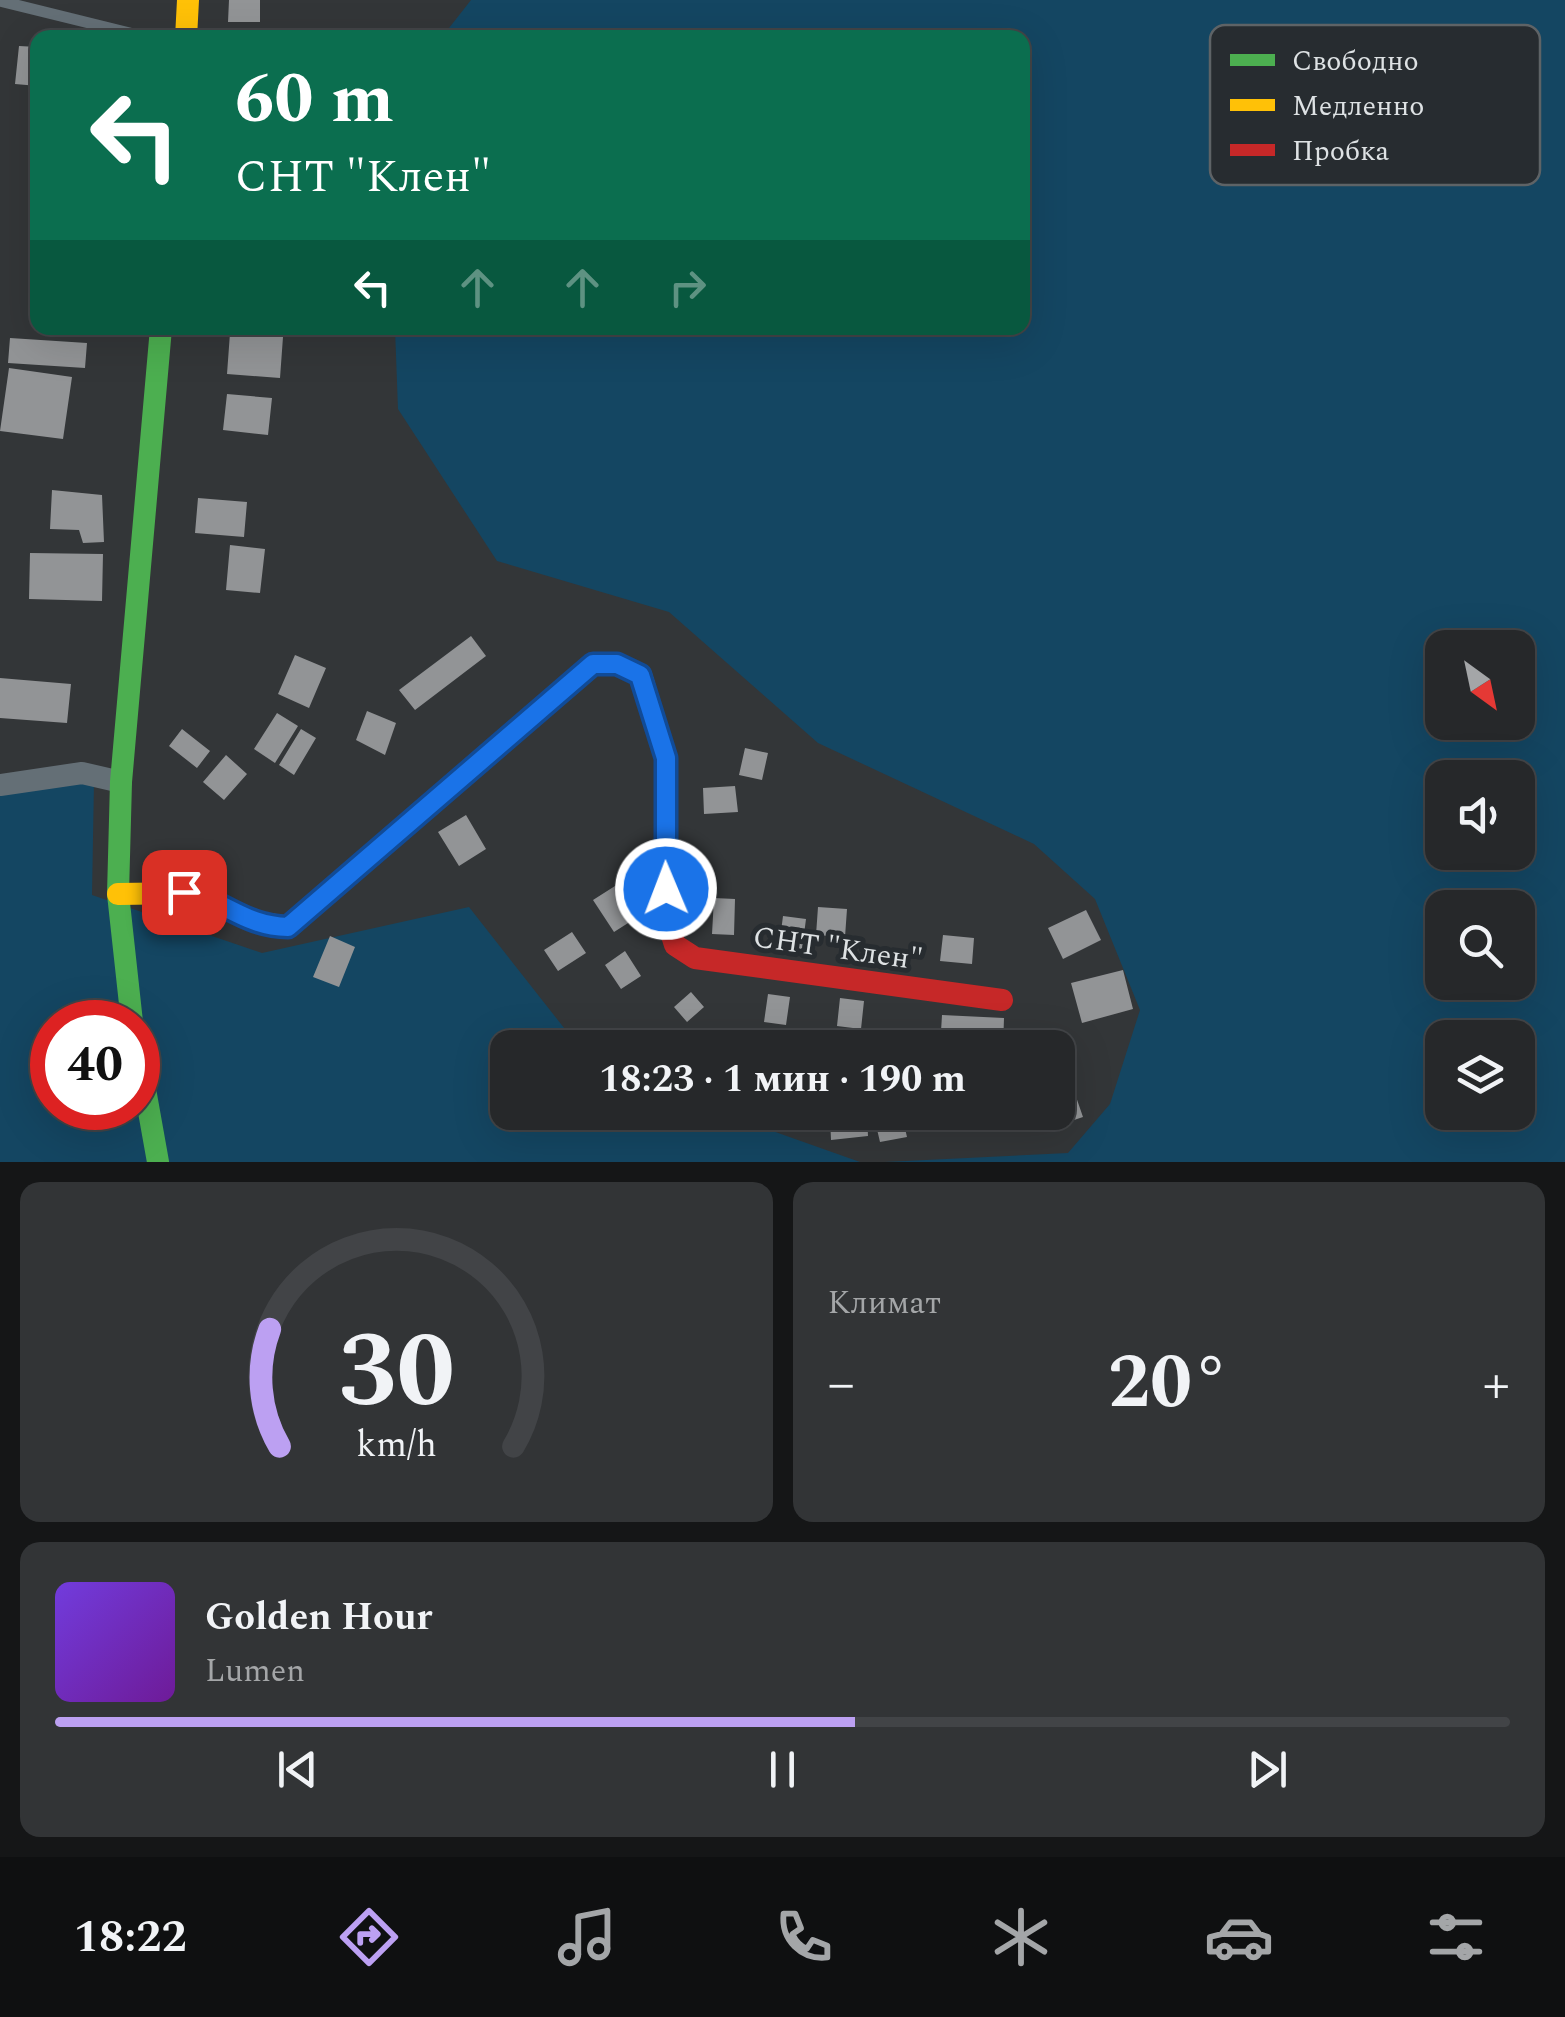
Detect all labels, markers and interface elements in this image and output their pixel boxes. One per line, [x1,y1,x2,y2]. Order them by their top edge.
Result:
legend [1210,25,1540,185]
text: Свободно [1292,40,1419,83]
text: 60 m [235,47,394,153]
icon: left [70,70,200,200]
text: Медленно [1292,85,1424,128]
text: Пробка [1292,130,1389,173]
text: СНТ "Клен" [235,143,491,212]
icon: left [345,260,400,315]
icon: ahead [450,260,505,315]
icon: ahead [555,260,610,315]
icon: right [660,260,715,315]
north arrow [1425,630,1535,740]
map controls [1425,630,1535,1130]
button: sound [1425,760,1535,870]
position arrow [614,837,718,941]
pin [142,850,227,935]
icon: arrive [157,865,212,920]
button: search [1425,890,1535,1000]
street label: СНТ "Клен" [750,914,926,984]
speed limit sign: 40 [30,1000,160,1130]
button: layers [1425,1020,1535,1130]
text: 18:23 · 1 мин · 190 m [599,1051,966,1109]
text: Климат [828,1279,941,1328]
text: 30 [338,1294,455,1452]
text: 20° [1108,1327,1230,1441]
text: − [828,1343,855,1426]
text: + [1482,1343,1510,1426]
text: km/h [356,1418,436,1473]
text: Golden Hour [205,1589,432,1647]
text: Lumen [205,1647,305,1696]
icon: previous [270,1742,325,1797]
icon: pause [755,1742,810,1797]
icon: next [1240,1742,1295,1797]
icon: directions [334,1902,404,1972]
icon: music [552,1902,622,1972]
icon: phone [769,1902,839,1972]
icon: climate [986,1902,1056,1972]
icon: car [1204,1902,1274,1972]
icon: filters [1421,1902,1491,1972]
text: 18:22 [74,1903,187,1972]

